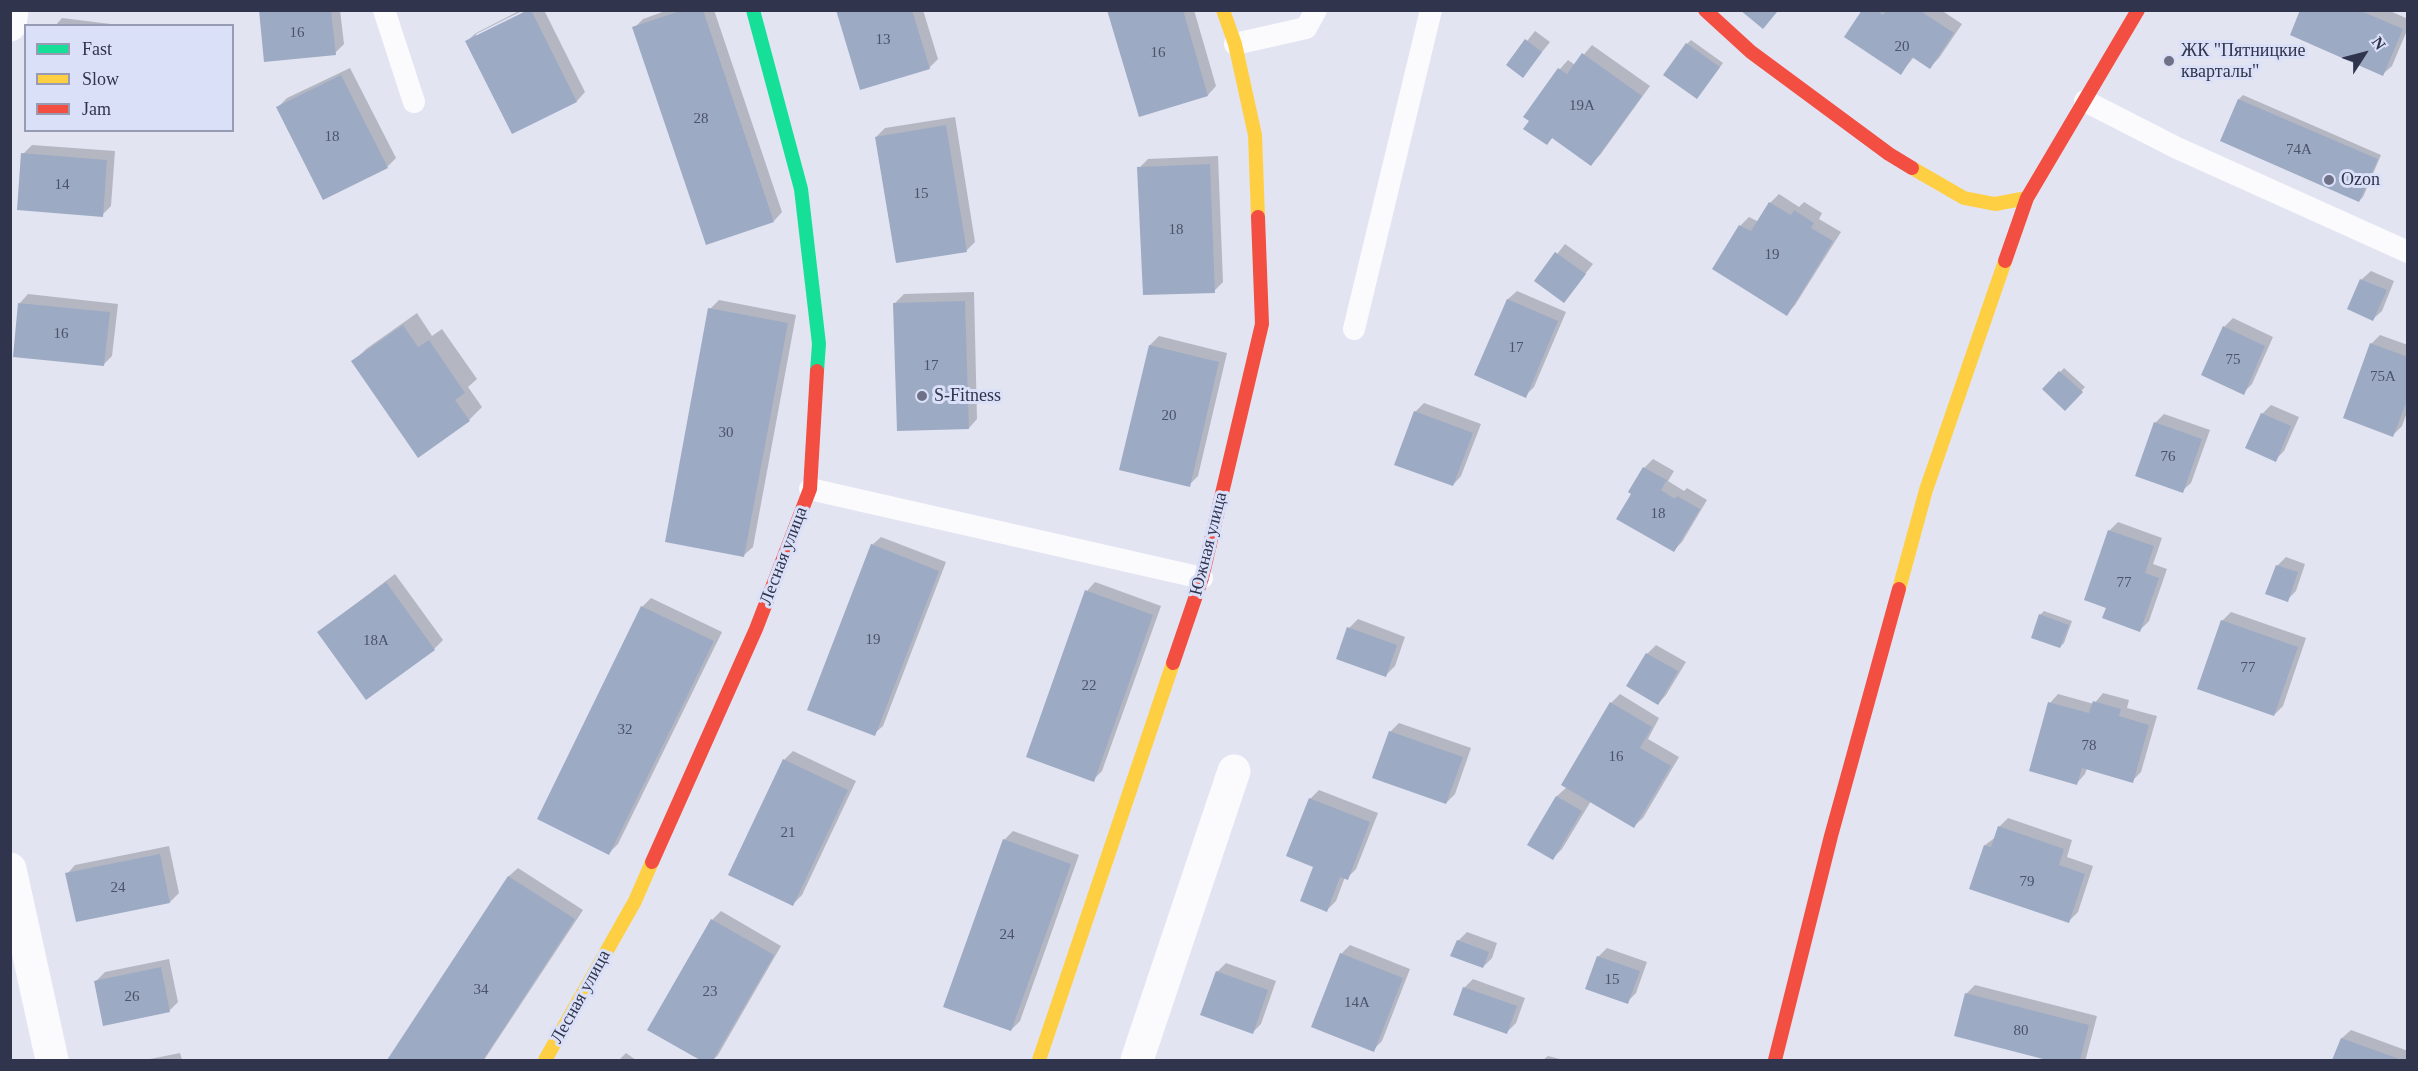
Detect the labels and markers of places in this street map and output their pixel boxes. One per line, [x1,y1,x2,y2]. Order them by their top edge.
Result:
place label: ЖК "Пятницкие кварталы" [2181,40,2305,82]
marker: ЖК "Пятницкие кварталы" [2162,54,2176,68]
place label: Ozon [2341,169,2380,191]
marker: Ozon [2322,173,2336,187]
place label: S-Fitness [934,385,1001,407]
marker: S-Fitness [915,389,929,403]

